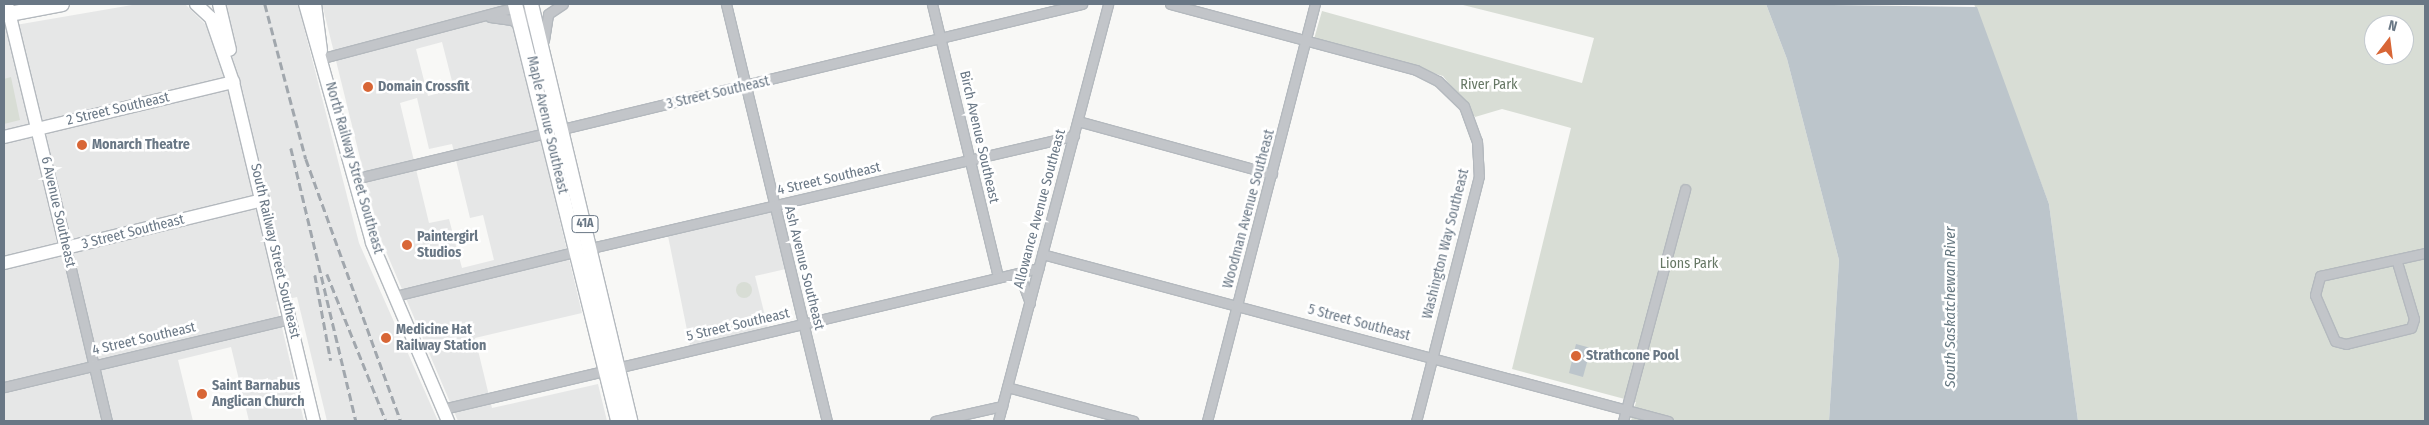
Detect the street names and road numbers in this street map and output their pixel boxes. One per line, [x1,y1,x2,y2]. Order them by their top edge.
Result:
street label: Maple Avenue Southeast [523,54,571,196]
street label: Birch Avenue Southeast [956,69,1002,205]
street label: 3 Street Southeast [665,73,771,113]
street label: North Railway Street Southeast [321,80,387,256]
street label: 2 Street Southeast [65,89,171,129]
street label: Allowance Avenue Southeast [1011,127,1069,291]
street label: Woodman Avenue Southeast [1220,128,1278,290]
street label: 6 Avenue Southeast [37,155,79,269]
street label: 4 Street Southeast [776,159,882,199]
street label: South Railway Street Southeast [247,162,303,340]
street label: Washington Way Southeast [1419,167,1473,321]
street label: Ash Avenue Southeast [780,204,828,332]
street label: 3 Street Southeast [80,211,186,253]
road number: 41A [571,214,599,233]
street label: 5 Street Southeast [1306,301,1412,345]
street label: 5 Street Southeast [685,305,791,345]
street label: 4 Street Southeast [91,319,197,359]

